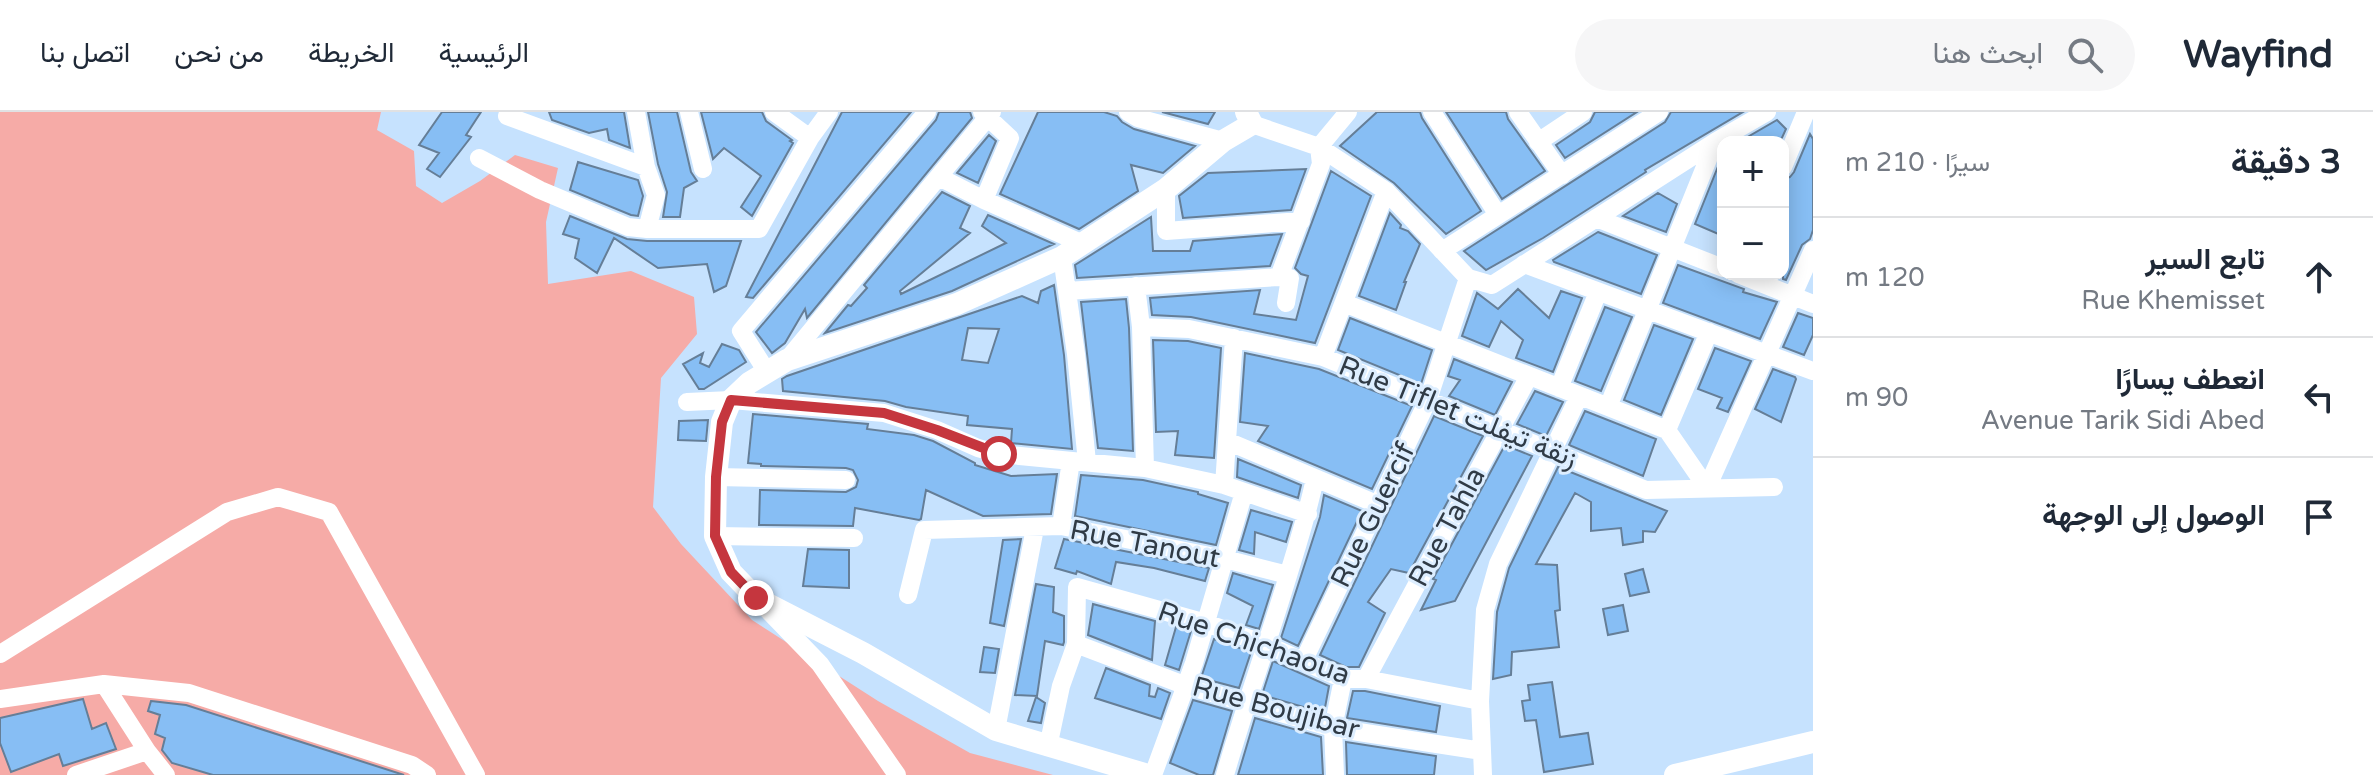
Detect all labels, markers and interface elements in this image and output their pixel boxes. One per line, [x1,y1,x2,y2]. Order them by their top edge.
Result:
search box [1575,19,2135,91]
text: Wayfind [2183,32,2333,78]
icon: search [2063,33,2107,77]
text: ابحث هنا [1933,35,2043,72]
text: اتصل بنا [40,36,130,70]
text: من نحن [174,36,264,70]
text: الخريطة [308,36,395,70]
text: الرئيسية [439,36,529,70]
map controls [1717,136,1789,280]
button: + [1717,136,1789,208]
text: 3 دقيقة [2231,142,2341,183]
text: سيرًا · 210 m [1845,147,1990,178]
button: − [1717,208,1789,280]
text: تابع السير [2145,241,2265,278]
icon: ahead [2297,255,2341,299]
text: 120 m [1845,262,1925,293]
text: Rue Khemisset [2081,285,2265,316]
street label: Rue Tiflet زنقة تيفلت [1334,349,1582,475]
text: انعطف يسارًا [2115,361,2265,398]
icon: left [2297,375,2341,419]
text: 90 m [1845,382,1908,413]
text: Avenue Tarik Sidi Abed [1981,405,2265,436]
route start [981,436,1017,472]
street label: Rue Guercif [1323,437,1423,593]
street label: Rue Tahla [1401,461,1493,593]
icon: arrive [2297,495,2341,539]
text: الوصول إلى الوجهة [2042,497,2265,534]
street label: Rue Tanout [1067,513,1223,575]
route end [738,580,774,616]
street label: Rue Chichaoua [1153,594,1355,692]
street label: Rue Boujibar [1189,669,1364,747]

